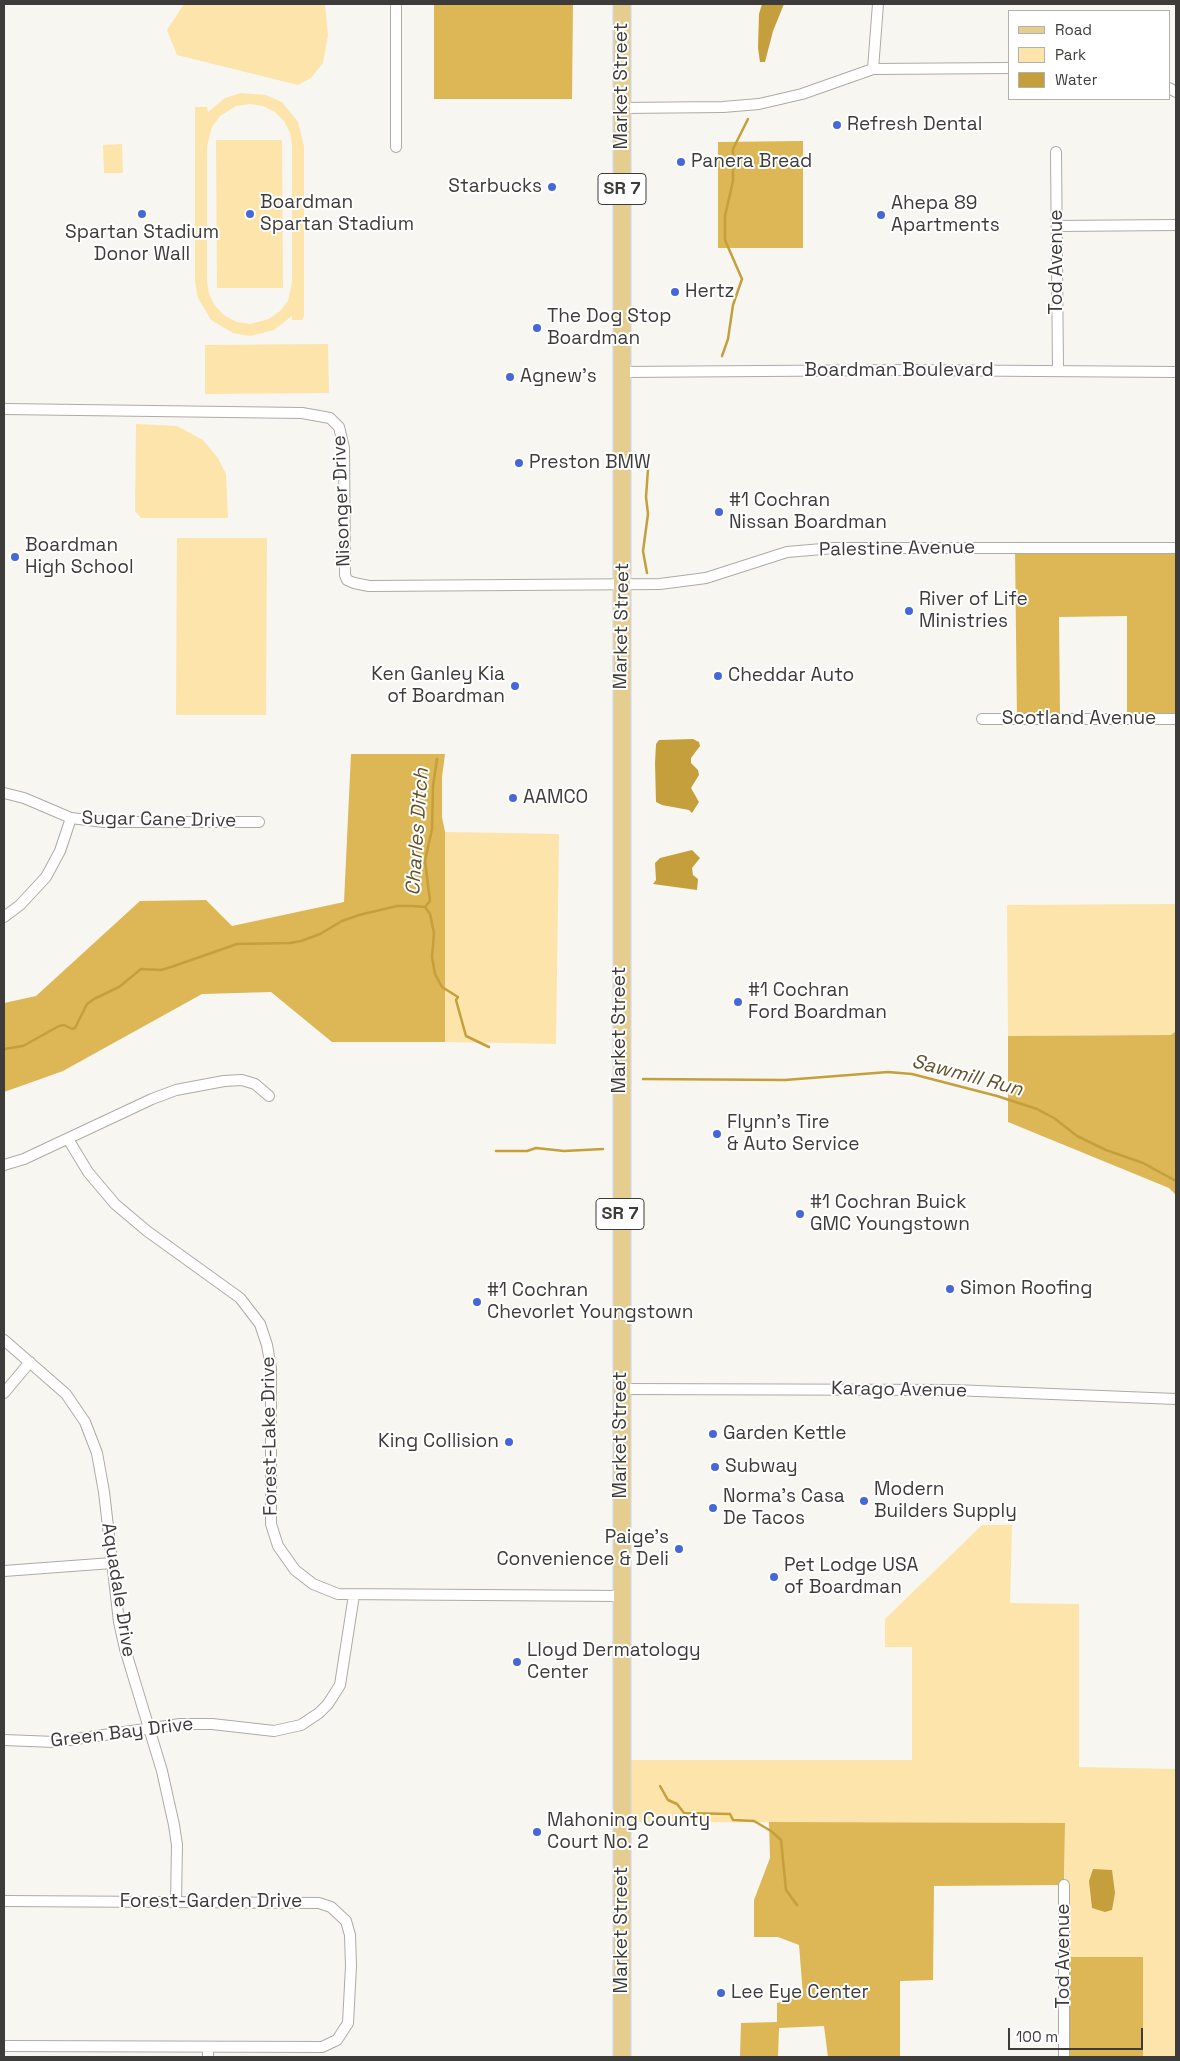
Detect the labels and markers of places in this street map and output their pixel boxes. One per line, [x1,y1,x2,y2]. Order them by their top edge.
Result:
place label: Refresh Dental [847,114,982,136]
marker: Refresh Dental [831,119,843,131]
place label: Panera Bread [691,151,812,173]
marker: Panera Bread [675,156,687,168]
place label: Starbucks [448,176,542,198]
marker: Starbucks [546,181,558,193]
place label: Boardman Spartan Stadium [260,192,414,236]
place label: Ahepa 89 Apartments [891,193,1000,237]
marker: Spartan Stadium Donor Wall [136,208,148,220]
marker: Boardman Spartan Stadium [244,208,256,220]
marker: Ahepa 89 Apartments [875,209,887,221]
place label: Spartan Stadium Donor Wall [65,222,219,266]
place label: Hertz [685,281,735,303]
marker: Hertz [669,286,681,298]
place label: The Dog Stop Boardman [547,306,671,350]
marker: The Dog Stop Boardman [531,322,543,334]
place label: Agnew's [520,366,597,388]
marker: Agnew's [504,371,516,383]
place label: Preston BMW [529,452,651,474]
marker: Preston BMW [513,457,525,469]
place label: #1 Cochran Nissan Boardman [729,490,887,534]
marker: #1 Cochran Nissan Boardman [713,506,725,518]
place label: Boardman High School [25,535,134,579]
marker: Boardman High School [9,551,21,563]
place label: River of Life Ministries [919,589,1028,633]
marker: River of Life Ministries [903,605,915,617]
place label: Ken Ganley Kia of Boardman [371,664,505,708]
place label: Cheddar Auto [728,665,854,687]
marker: Cheddar Auto [712,670,724,682]
marker: Ken Ganley Kia of Boardman [509,680,521,692]
place label: AAMCO [523,787,588,809]
marker: AAMCO [507,792,519,804]
place label: #1 Cochran Ford Boardman [748,980,887,1024]
marker: #1 Cochran Ford Boardman [732,996,744,1008]
place label: Flynn's Tire & Auto Service [727,1112,860,1156]
marker: Flynn's Tire & Auto Service [711,1128,723,1140]
place label: #1 Cochran Buick GMC Youngstown [810,1192,970,1236]
marker: #1 Cochran Buick GMC Youngstown [794,1208,806,1220]
place label: Simon Roofing [960,1278,1092,1300]
place label: #1 Cochran Chevorlet Youngstown [487,1280,693,1324]
marker: Simon Roofing [944,1283,956,1295]
marker: #1 Cochran Chevorlet Youngstown [471,1296,483,1308]
place label: Garden Kettle [723,1423,847,1445]
marker: Garden Kettle [707,1428,719,1440]
place label: King Collision [378,1431,499,1453]
marker: King Collision [503,1436,515,1448]
place label: Subway [725,1456,798,1478]
marker: Subway [709,1461,721,1473]
place label: Modern Builders Supply [874,1479,1017,1523]
place label: Norma's Casa De Tacos [723,1486,845,1530]
marker: Modern Builders Supply [858,1495,870,1507]
marker: Norma's Casa De Tacos [707,1502,719,1514]
place label: Paige's Convenience & Deli [496,1527,669,1571]
marker: Paige's Convenience & Deli [673,1543,685,1555]
place label: Pet Lodge USA of Boardman [784,1555,918,1599]
marker: Pet Lodge USA of Boardman [768,1571,780,1583]
place label: Lloyd Dermatology Center [527,1640,701,1684]
marker: Lloyd Dermatology Center [511,1656,523,1668]
place label: Mahoning County Court No. 2 [547,1810,710,1854]
marker: Mahoning County Court No. 2 [531,1826,543,1838]
place label: Lee Eye Center [731,1982,869,2004]
marker: Lee Eye Center [715,1987,727,1999]

